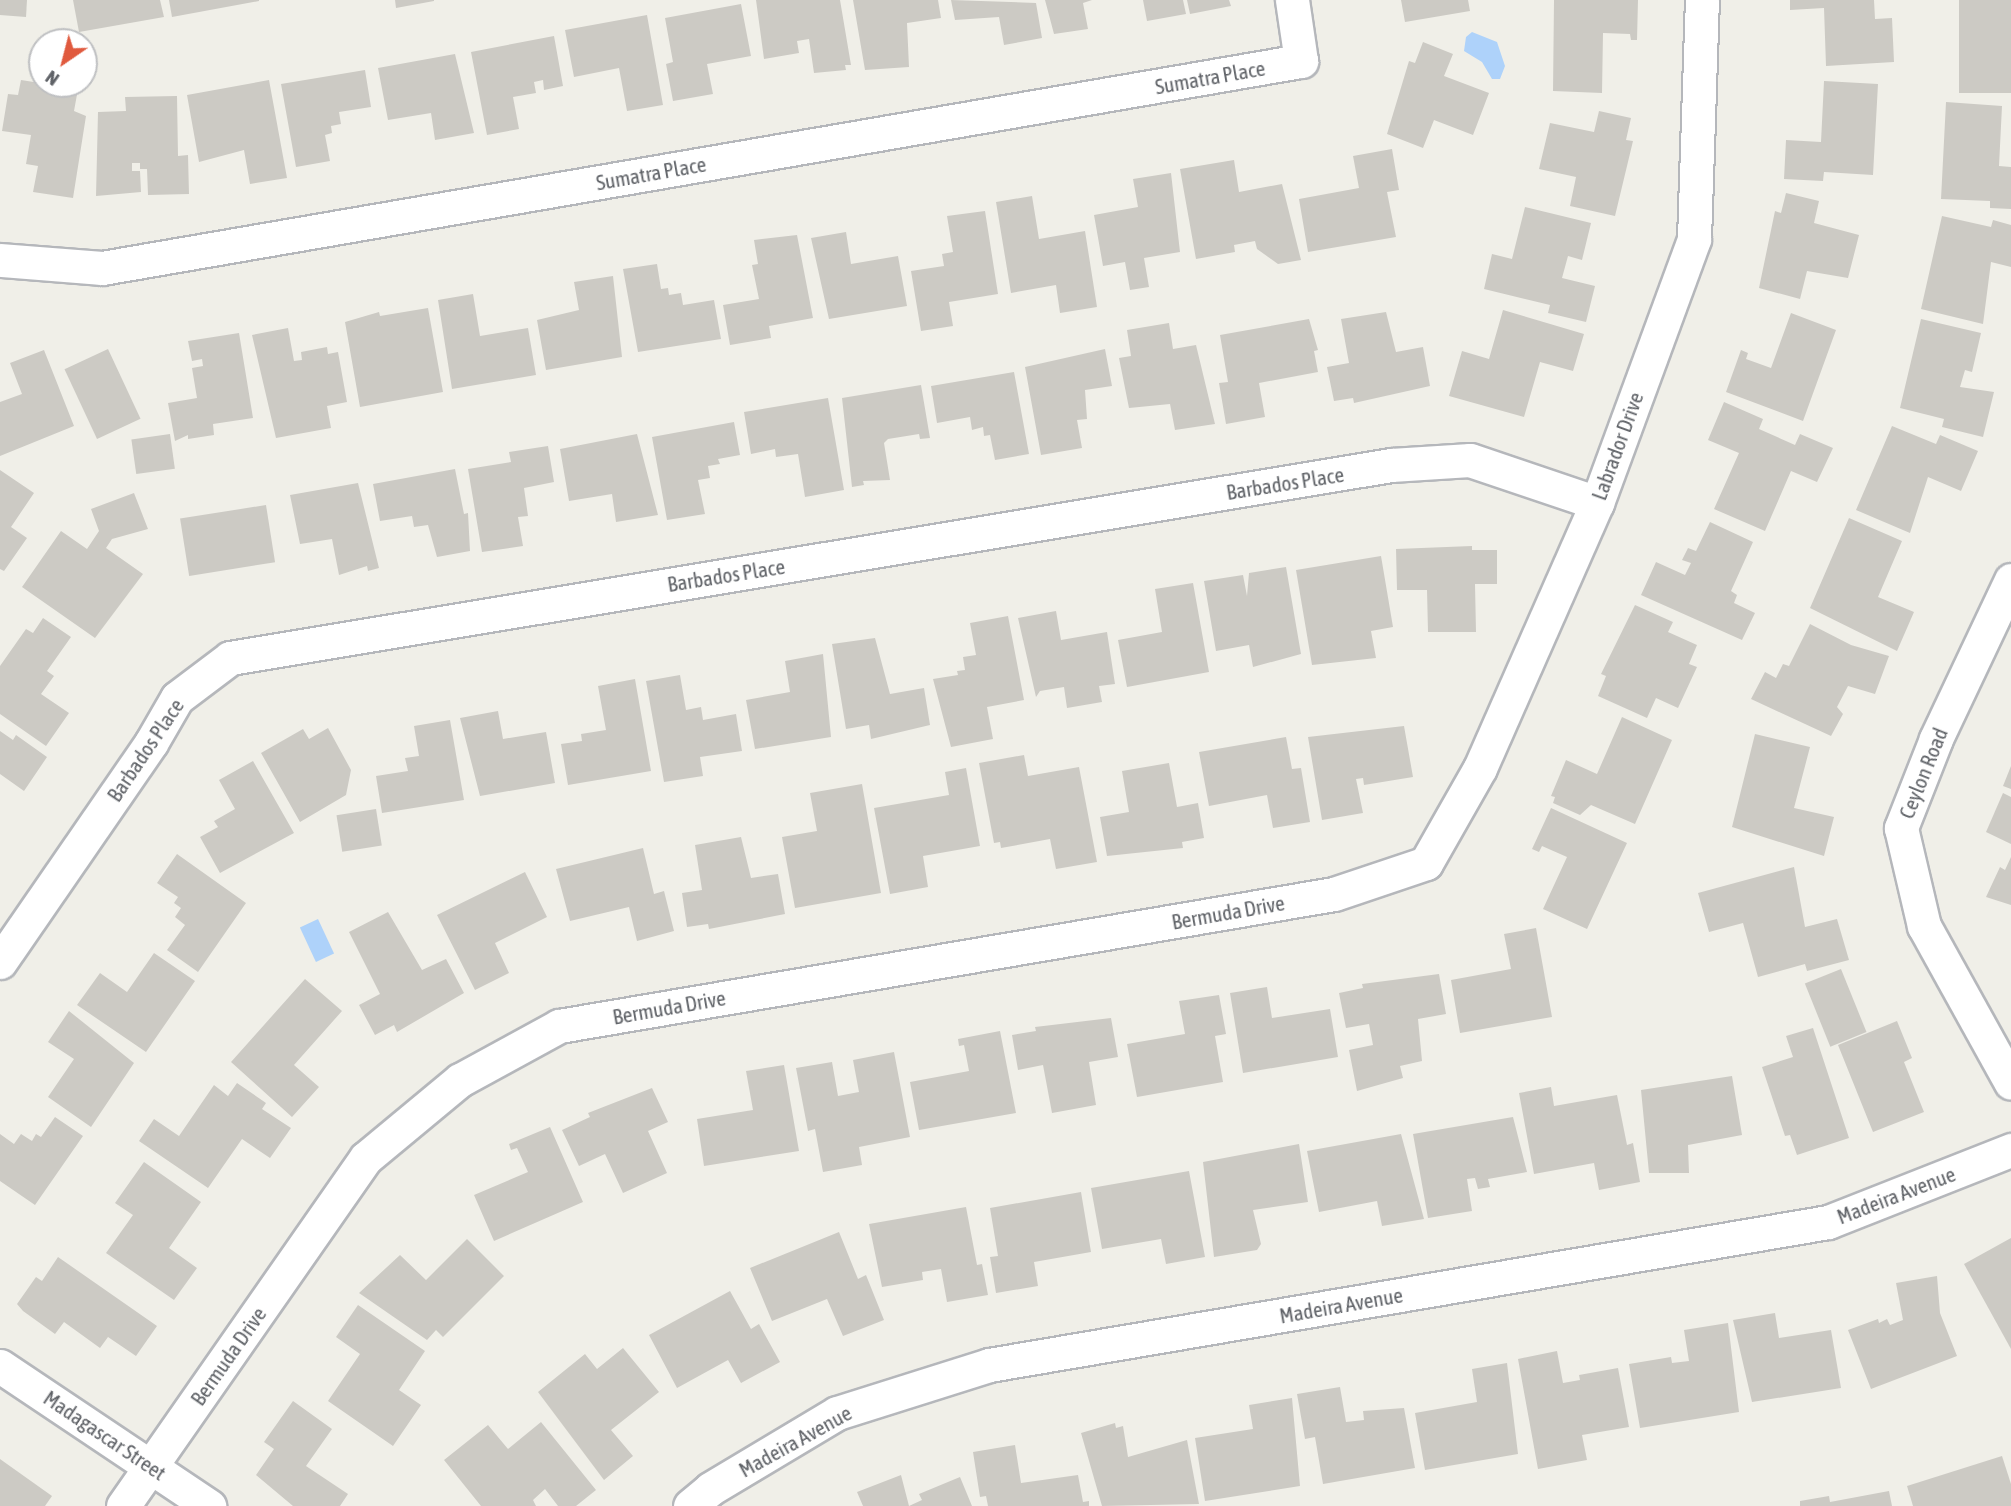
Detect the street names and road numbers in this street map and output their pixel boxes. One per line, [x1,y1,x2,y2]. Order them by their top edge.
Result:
street label: Sumatra Place [1153,55,1267,99]
street label: Sumatra Place [594,151,708,195]
street label: Labrador Drive [1586,389,1648,503]
street label: Barbados Place [1224,461,1346,505]
street label: Barbados Place [665,553,787,597]
street label: Barbados Place [101,694,189,806]
street label: Ceylon Road [1893,724,1953,822]
street label: Bermuda Drive [1170,890,1286,934]
street label: Bermuda Drive [611,985,727,1029]
street label: Madeira Avenue [1833,1161,1959,1229]
street label: Madeira Avenue [1277,1282,1405,1328]
street label: Bermuda Drive [185,1302,271,1410]
street label: Madagascar Street [39,1385,171,1485]
street label: Madeira Avenue [734,1400,856,1482]

